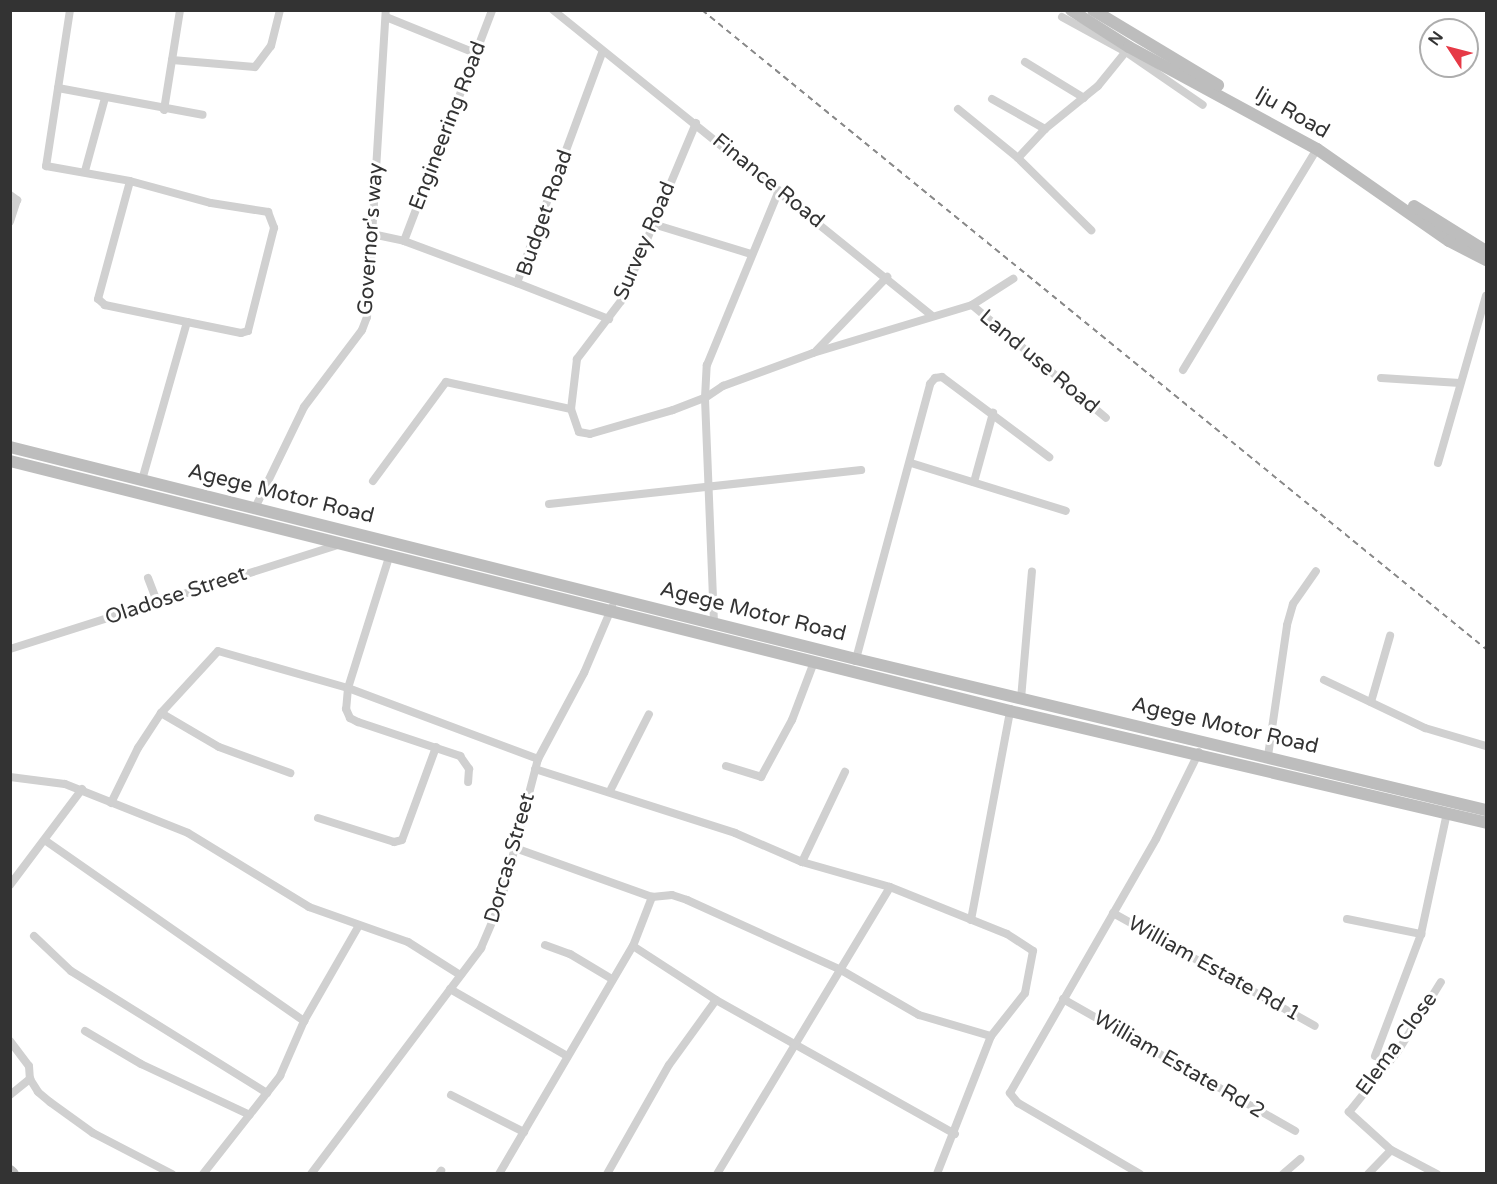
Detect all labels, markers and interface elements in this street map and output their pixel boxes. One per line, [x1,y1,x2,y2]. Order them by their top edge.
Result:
north arrow [1419,18,1479,78]
text: N [1424,28,1448,50]
street label: Engineering Road [404,38,492,214]
street label: Iju Road [1250,82,1334,144]
street label: Finance Road [707,128,829,234]
street label: Budget Road [512,147,578,279]
street label: Governor's way [353,162,389,316]
street label: Survey Road [609,178,681,304]
street label: Land use Road [974,305,1104,419]
street label: Agege Motor Road [185,459,377,529]
street label: Oladose Street [102,561,250,631]
street label: Agege Motor Road [657,577,849,647]
street label: Agege Motor Road [1129,692,1321,760]
street label: Dorcas Street [479,790,541,926]
street label: William Estate Rd 1 [1123,911,1305,1027]
street label: Elema Close [1351,987,1443,1101]
street label: William Estate Rd 2 [1089,1006,1269,1124]

